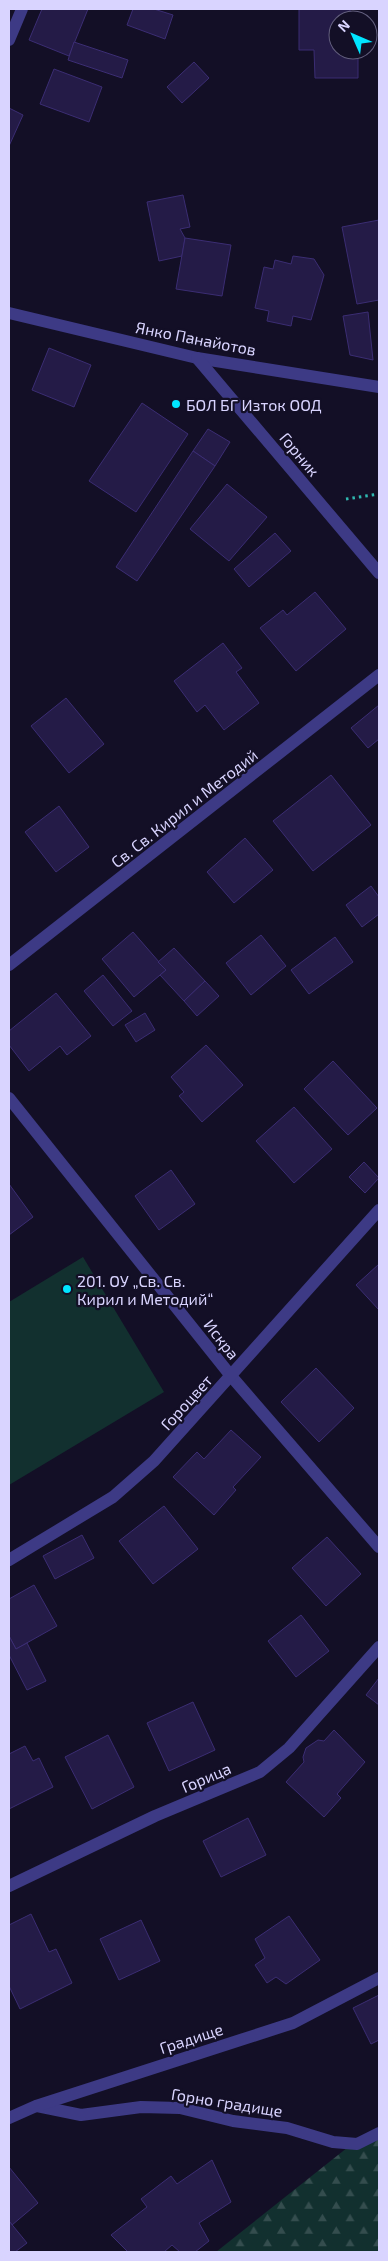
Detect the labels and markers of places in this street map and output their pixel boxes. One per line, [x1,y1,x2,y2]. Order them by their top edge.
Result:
place label: БОЛ БГ Изток ООД [186,395,322,414]
marker: БОЛ БГ Изток ООД [170,398,182,410]
place label: 201. ОУ „Св. Св. Кирил и Методий“ [77,1271,213,1308]
marker: 201. ОУ „Св. Св. Кирил и Методий“ [61,1283,73,1295]

